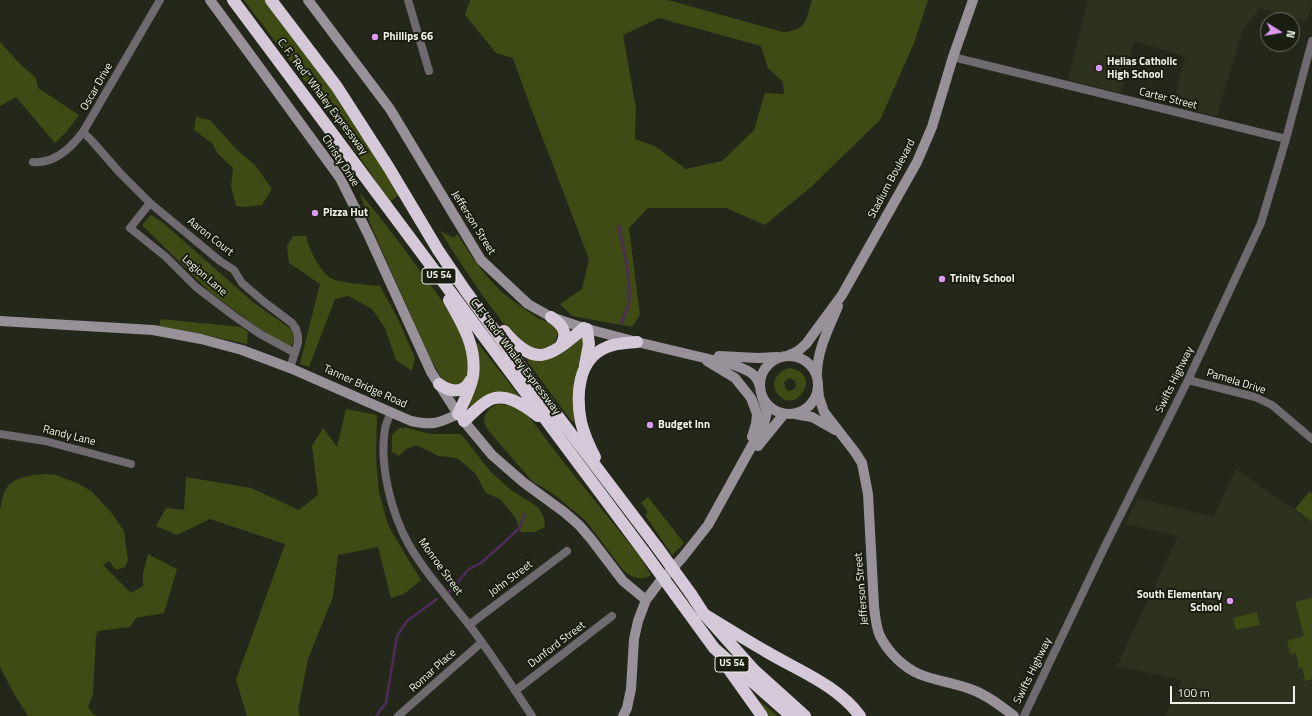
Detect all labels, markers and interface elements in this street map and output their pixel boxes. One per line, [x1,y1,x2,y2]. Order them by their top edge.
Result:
north arrow [1260,12,1300,52]
text: N [1282,29,1299,39]
place label: Phillips 66 [383,30,433,44]
marker: Phillips 66 [370,32,380,42]
street label: C. F. “Red” Whaley Expressway [274,36,370,158]
place label: Helias Catholic High School [1107,55,1177,81]
street label: Oscar Drive [78,61,116,113]
marker: Helias Catholic High School [1094,63,1104,73]
street label: Carter Street [1138,85,1198,113]
street label: Christy Drive [318,133,362,189]
street label: Stadium Boulevard [866,137,918,221]
street label: Jefferson Street [448,189,498,257]
place label: Pizza Hut [323,206,368,220]
marker: Pizza Hut [310,208,320,218]
street label: Aaron Court [184,215,236,259]
street label: Legion Lane [179,253,229,299]
road number: US 54 [422,268,456,284]
place label: Trinity School [950,272,1015,286]
marker: Trinity School [937,274,947,284]
street label: C. F. “Red” Whaley Expressway [467,296,563,418]
street label: Swifts Highway [1153,345,1197,415]
street label: Tanner Bridge Road [321,363,409,411]
street label: Pamela Drive [1205,367,1267,397]
place label: Budget Inn [658,418,710,432]
marker: Budget Inn [645,420,655,430]
street label: Randy Lane [41,423,97,449]
street label: Monroe Street [415,536,465,598]
street label: Jefferson Street [852,552,872,626]
street label: John Street [486,558,536,600]
place label: South Elementary School [1137,588,1222,614]
marker: South Elementary School [1225,596,1235,606]
street label: Dunford Street [526,619,588,671]
street label: Swifts Highway [1011,636,1055,706]
street label: Romar Place [407,647,459,695]
road number: US 54 [715,656,749,672]
scale bar [1172,678,1297,704]
text: 100 m [1177,683,1210,702]

